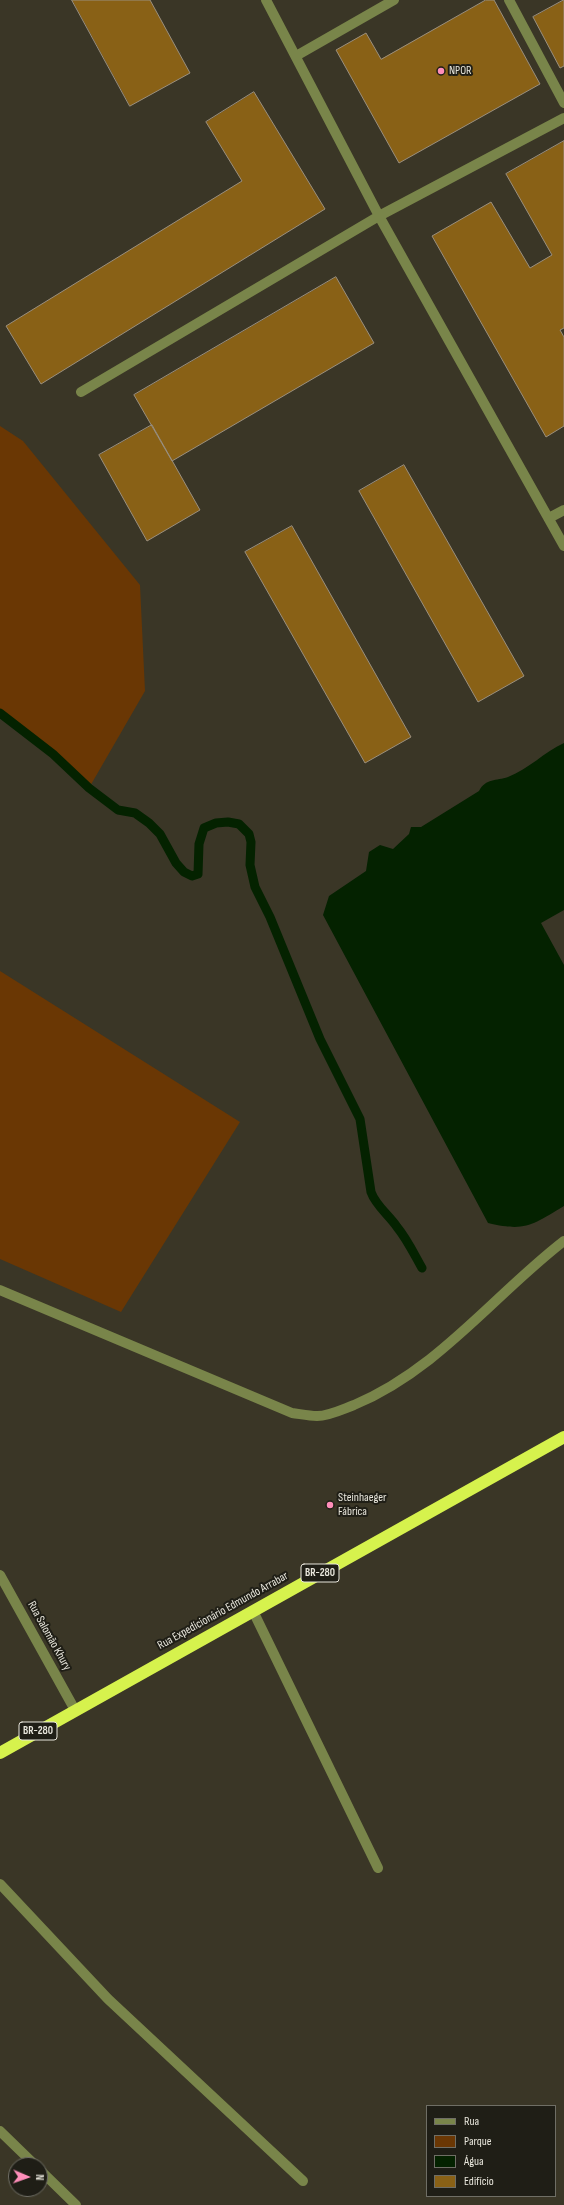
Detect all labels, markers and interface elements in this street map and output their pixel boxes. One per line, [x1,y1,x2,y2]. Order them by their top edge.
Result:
place label: NPOR [449,64,472,78]
marker: NPOR [436,66,446,76]
place label: Steinhaeger Fábrica [338,1491,386,1519]
marker: Steinhaeger Fábrica [325,1500,335,1510]
road number: BR-280 [301,1564,339,1582]
street label: Rua Expedicionário Edmundo Arrabar [155,1569,291,1653]
street label: Rua Salomão Khury [24,1599,74,1673]
road number: BR-280 [19,1722,57,1740]
legend [426,2105,556,2197]
text: Rua [464,2114,479,2129]
text: Parque [464,2134,492,2149]
text: Água [464,2154,484,2169]
north arrow [8,2157,48,2197]
text: N [33,2174,46,2181]
text: Edifício [464,2174,494,2189]

